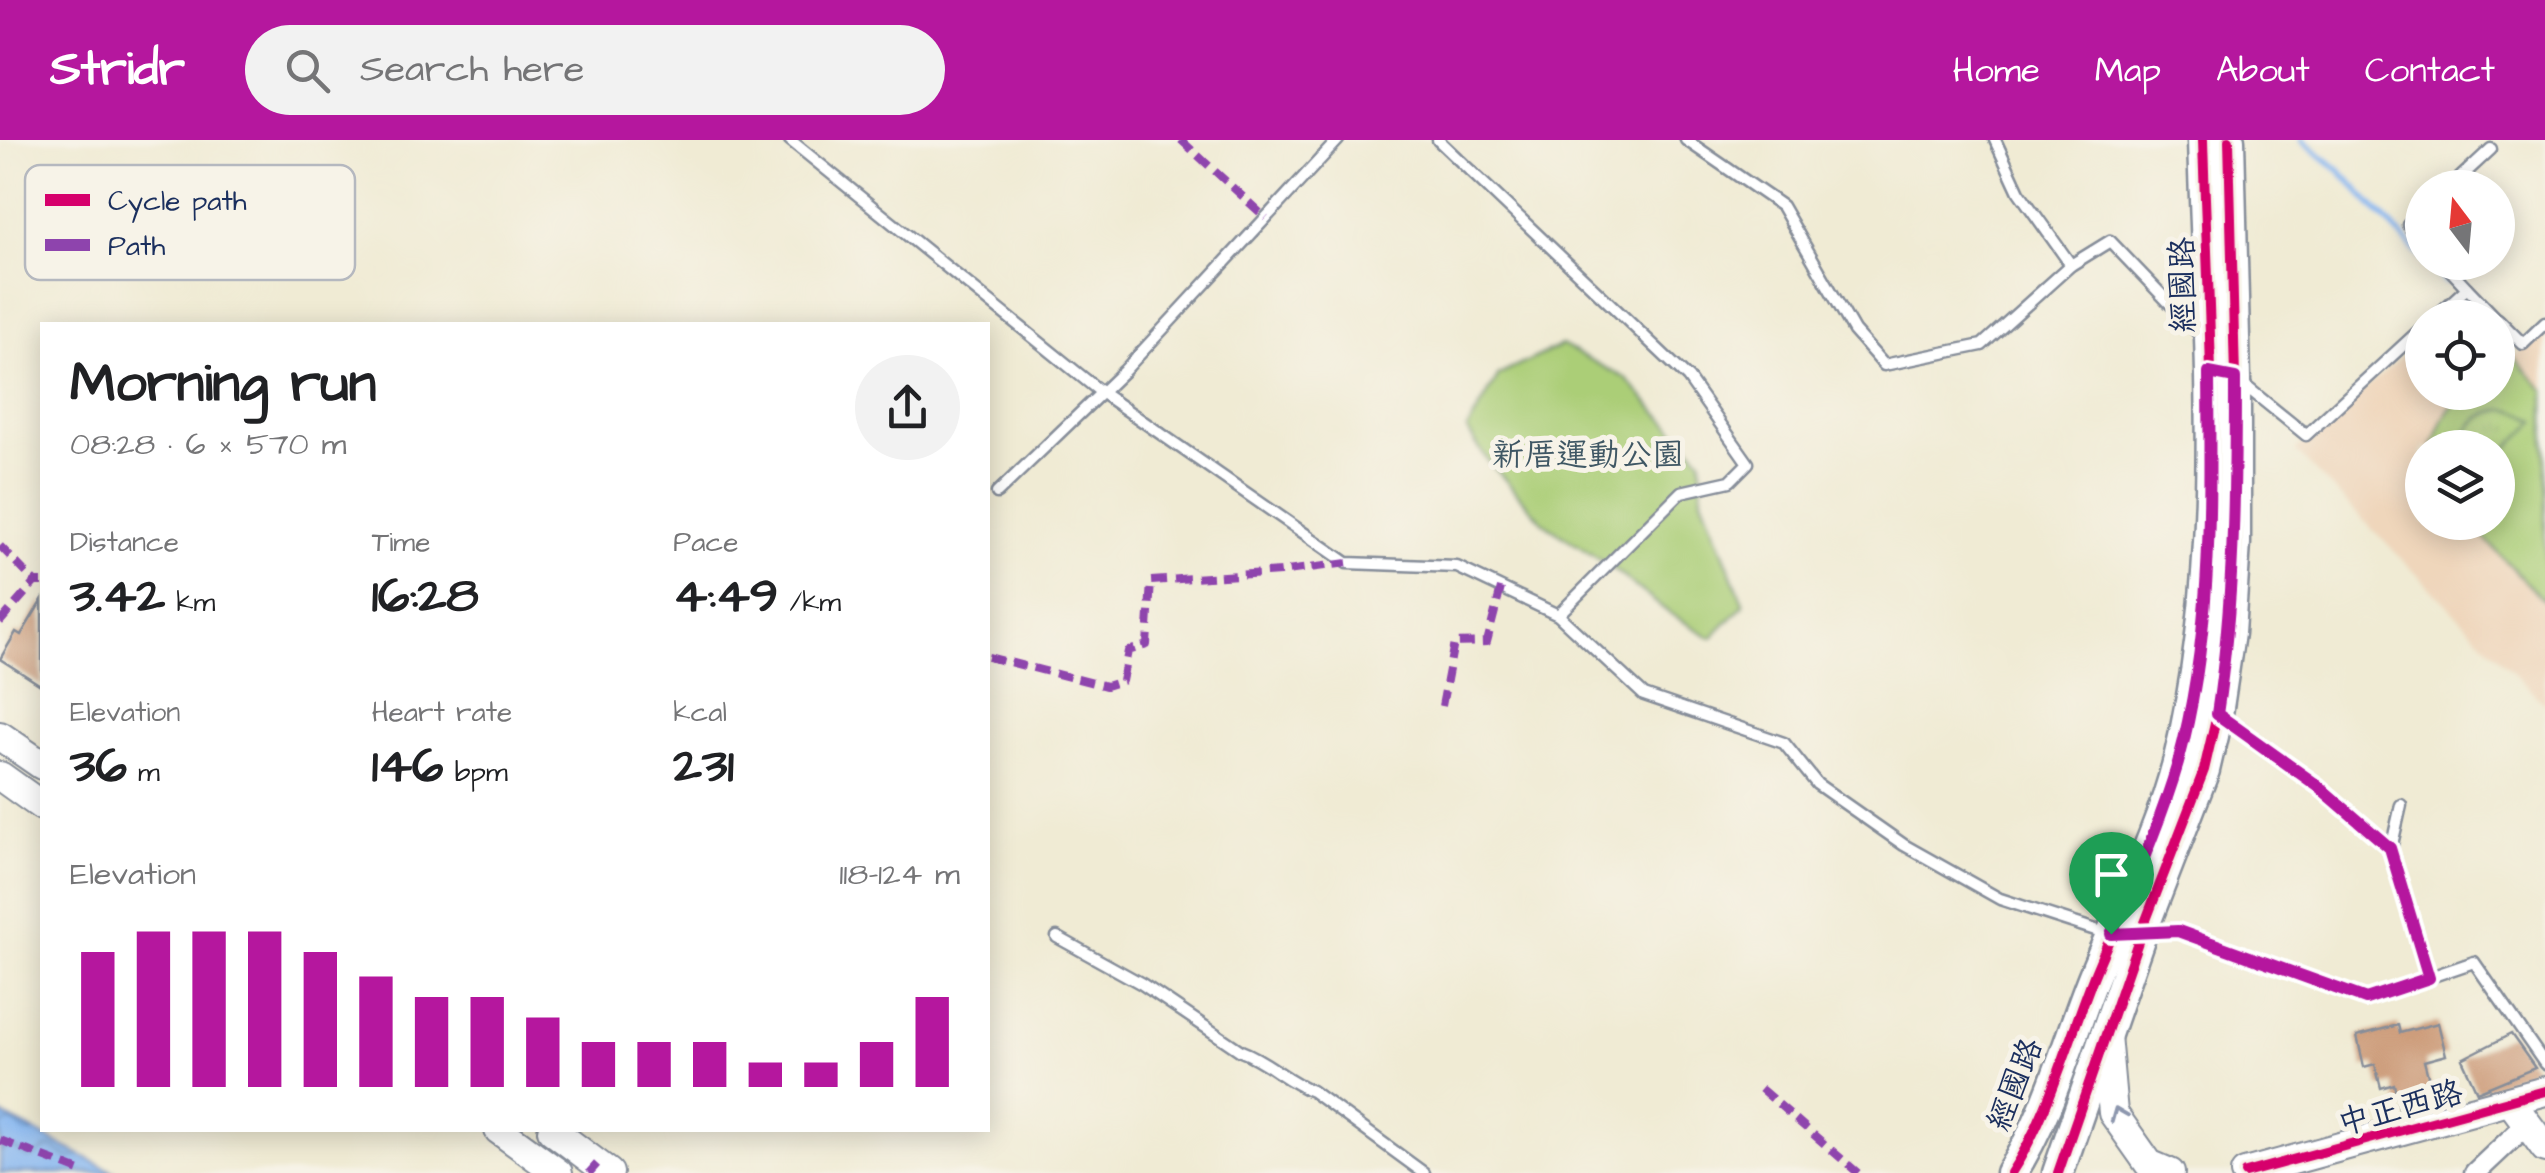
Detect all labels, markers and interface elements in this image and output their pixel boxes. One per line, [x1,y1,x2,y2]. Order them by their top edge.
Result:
search box [245,25,945,115]
text: Stridr [50,37,185,103]
icon: search [280,43,335,98]
text: Search here [360,44,584,96]
text: Home [1953,46,2040,95]
text: Map [2095,46,2161,95]
text: About [2216,46,2310,95]
text: Contact [2365,46,2495,95]
legend [25,165,355,280]
north arrow [2405,170,2515,280]
map controls [2405,170,2515,540]
text: Cycle path [108,182,247,223]
text: Path [108,227,165,266]
street label: 經國路 [2160,237,2207,333]
button: locate [2405,300,2515,410]
text: Morning run [70,346,376,422]
button: share [855,355,960,460]
text: 08:28 · 6 × 570 m [70,422,346,467]
button: layers [2405,430,2515,540]
park label: 新厝運動公園 [1492,433,1684,478]
text: Distance [70,523,179,562]
text: Time [372,523,430,562]
text: Pace [673,523,738,562]
text: 3.42 [70,562,165,631]
text: 16:28 [372,562,479,631]
text: 4:49 [673,562,778,631]
text: km [165,583,215,622]
text: /km [778,583,841,622]
text: Elevation [70,693,180,732]
text: Heart rate [372,693,512,732]
text: kcal [673,693,727,732]
text: 36 [70,732,127,801]
text: 146 [372,732,443,801]
text: 231 [673,732,734,801]
text: m [127,753,160,792]
text: bpm [443,753,508,792]
pin [2069,832,2154,935]
icon: arrive [2084,847,2139,902]
text: Elevation [70,852,196,897]
text: 118–124 m [839,852,960,897]
street label: 經國路 [1977,1032,2054,1138]
street label: 中正西路 [2333,1070,2468,1147]
one-way arrow [2110,1106,2130,1124]

